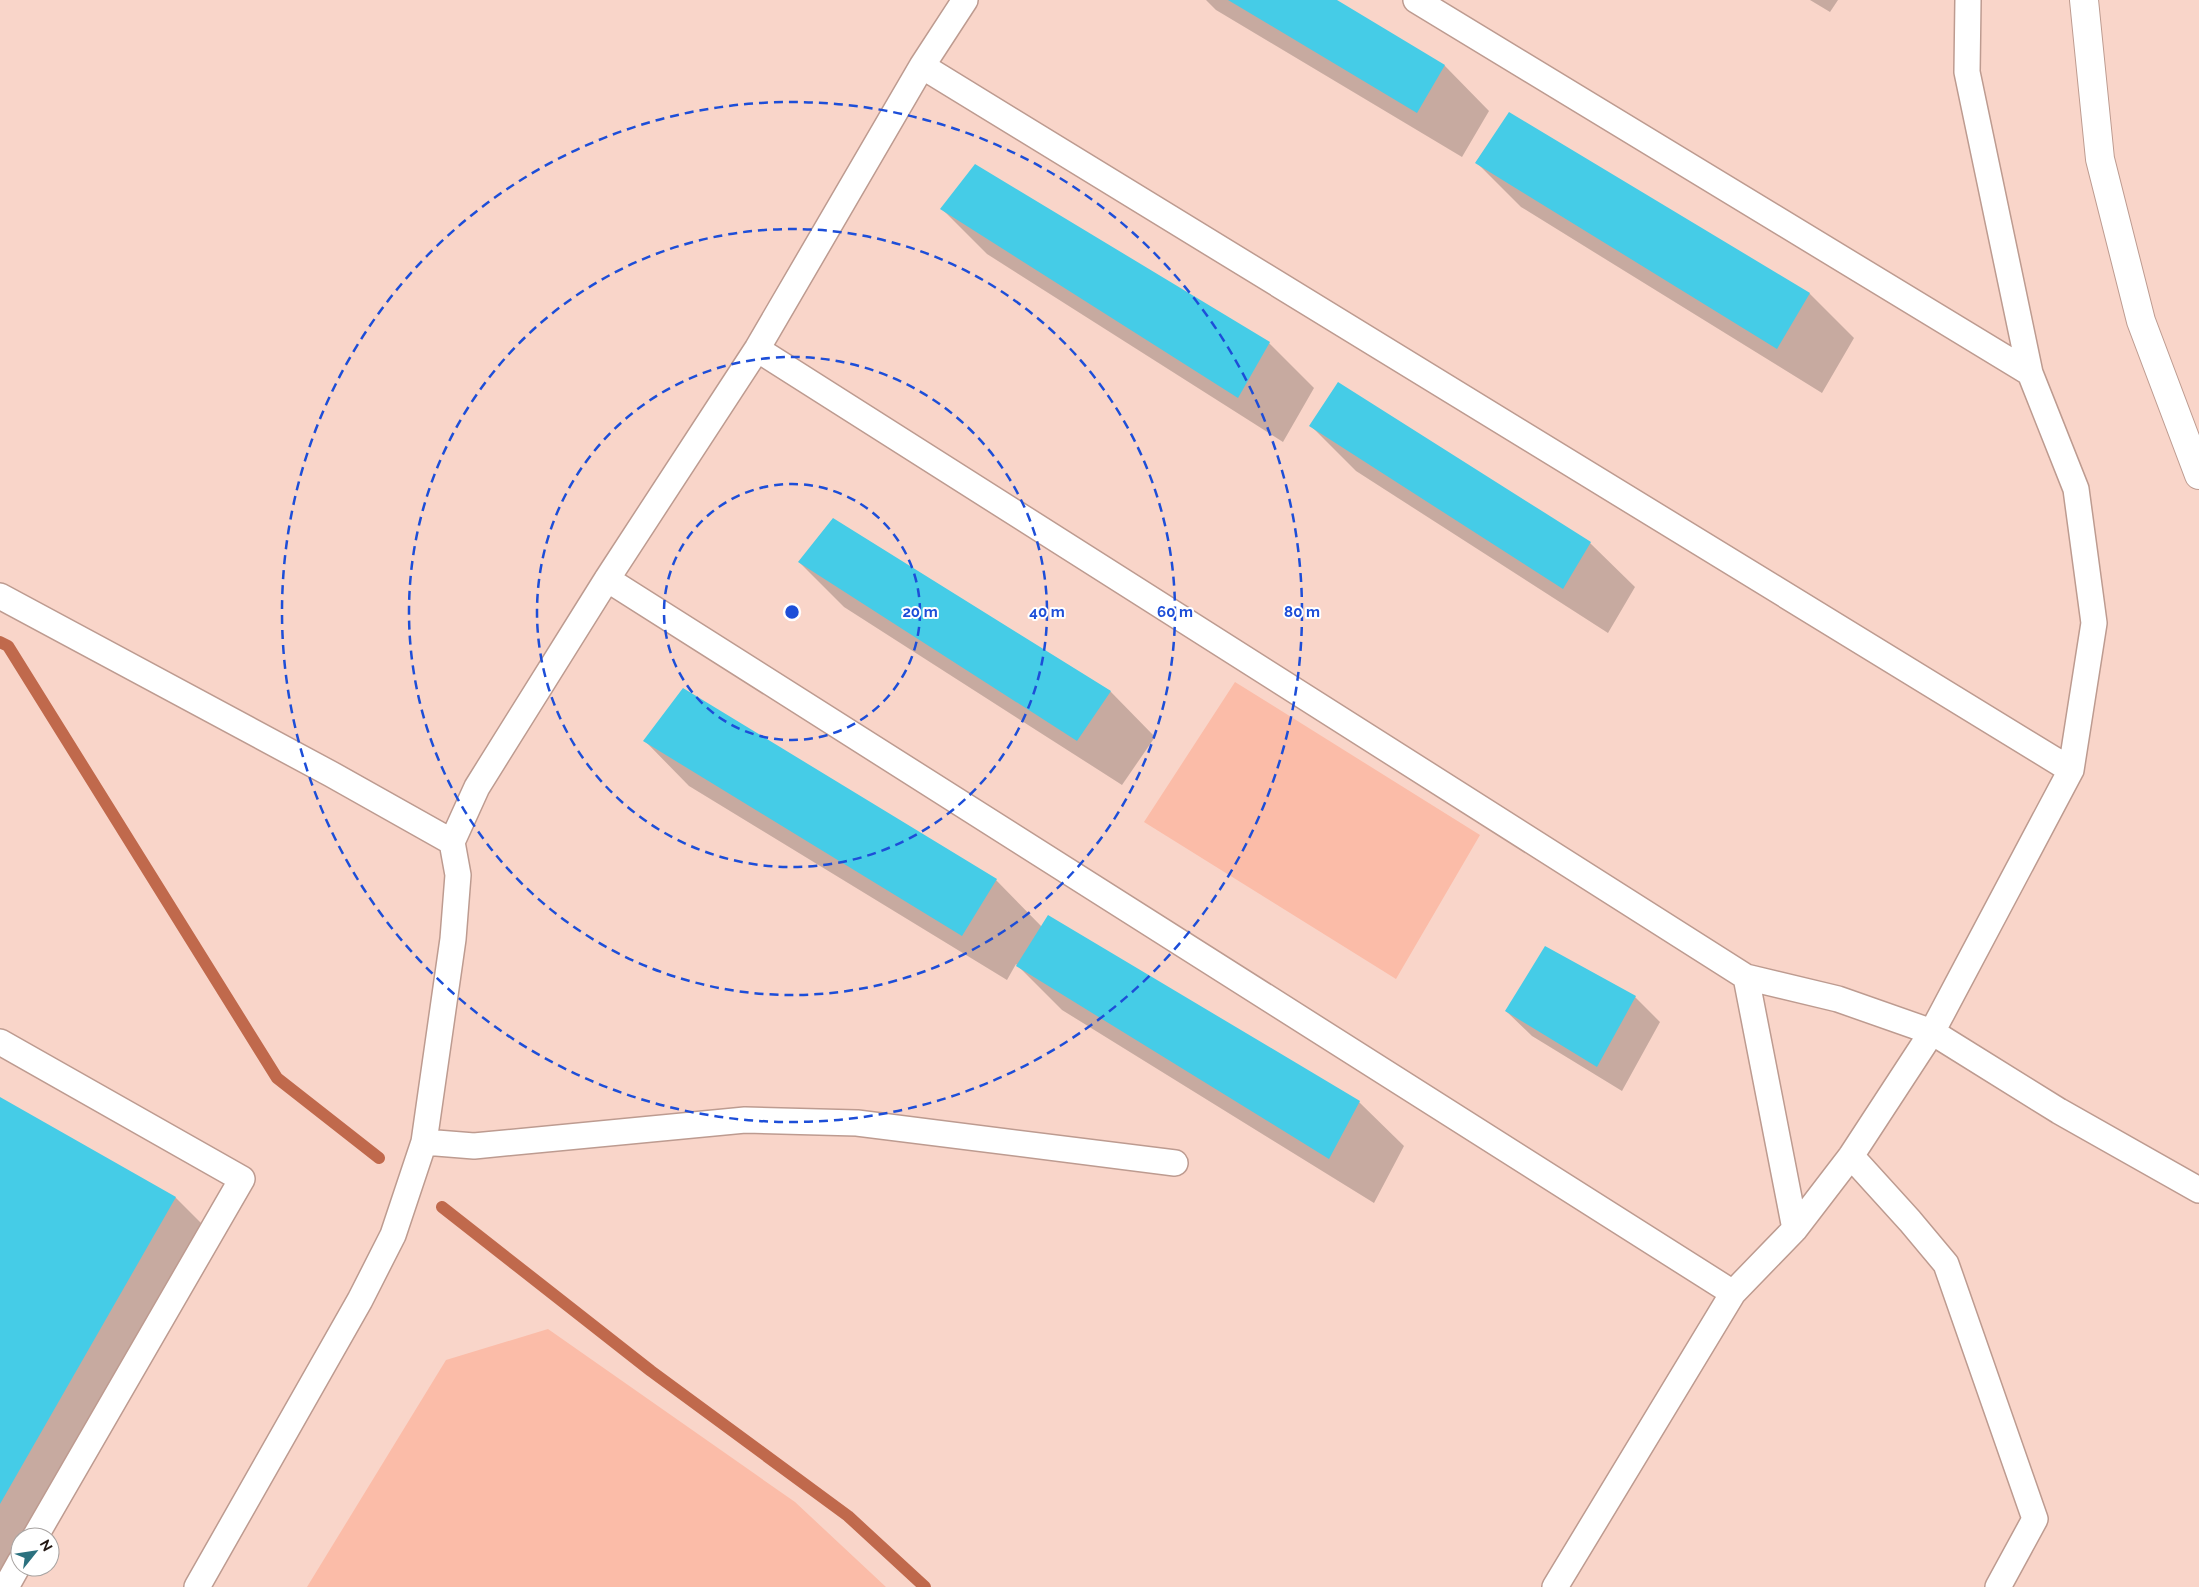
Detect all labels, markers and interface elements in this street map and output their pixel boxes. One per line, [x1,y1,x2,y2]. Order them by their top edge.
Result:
centre of rings [783,603,801,621]
text: 20 m [902,603,938,621]
text: 40 m [1029,603,1065,621]
text: 60 m [1157,603,1193,621]
text: 80 m [1284,603,1320,621]
north arrow [10,1527,60,1577]
text: N [37,1537,56,1554]

